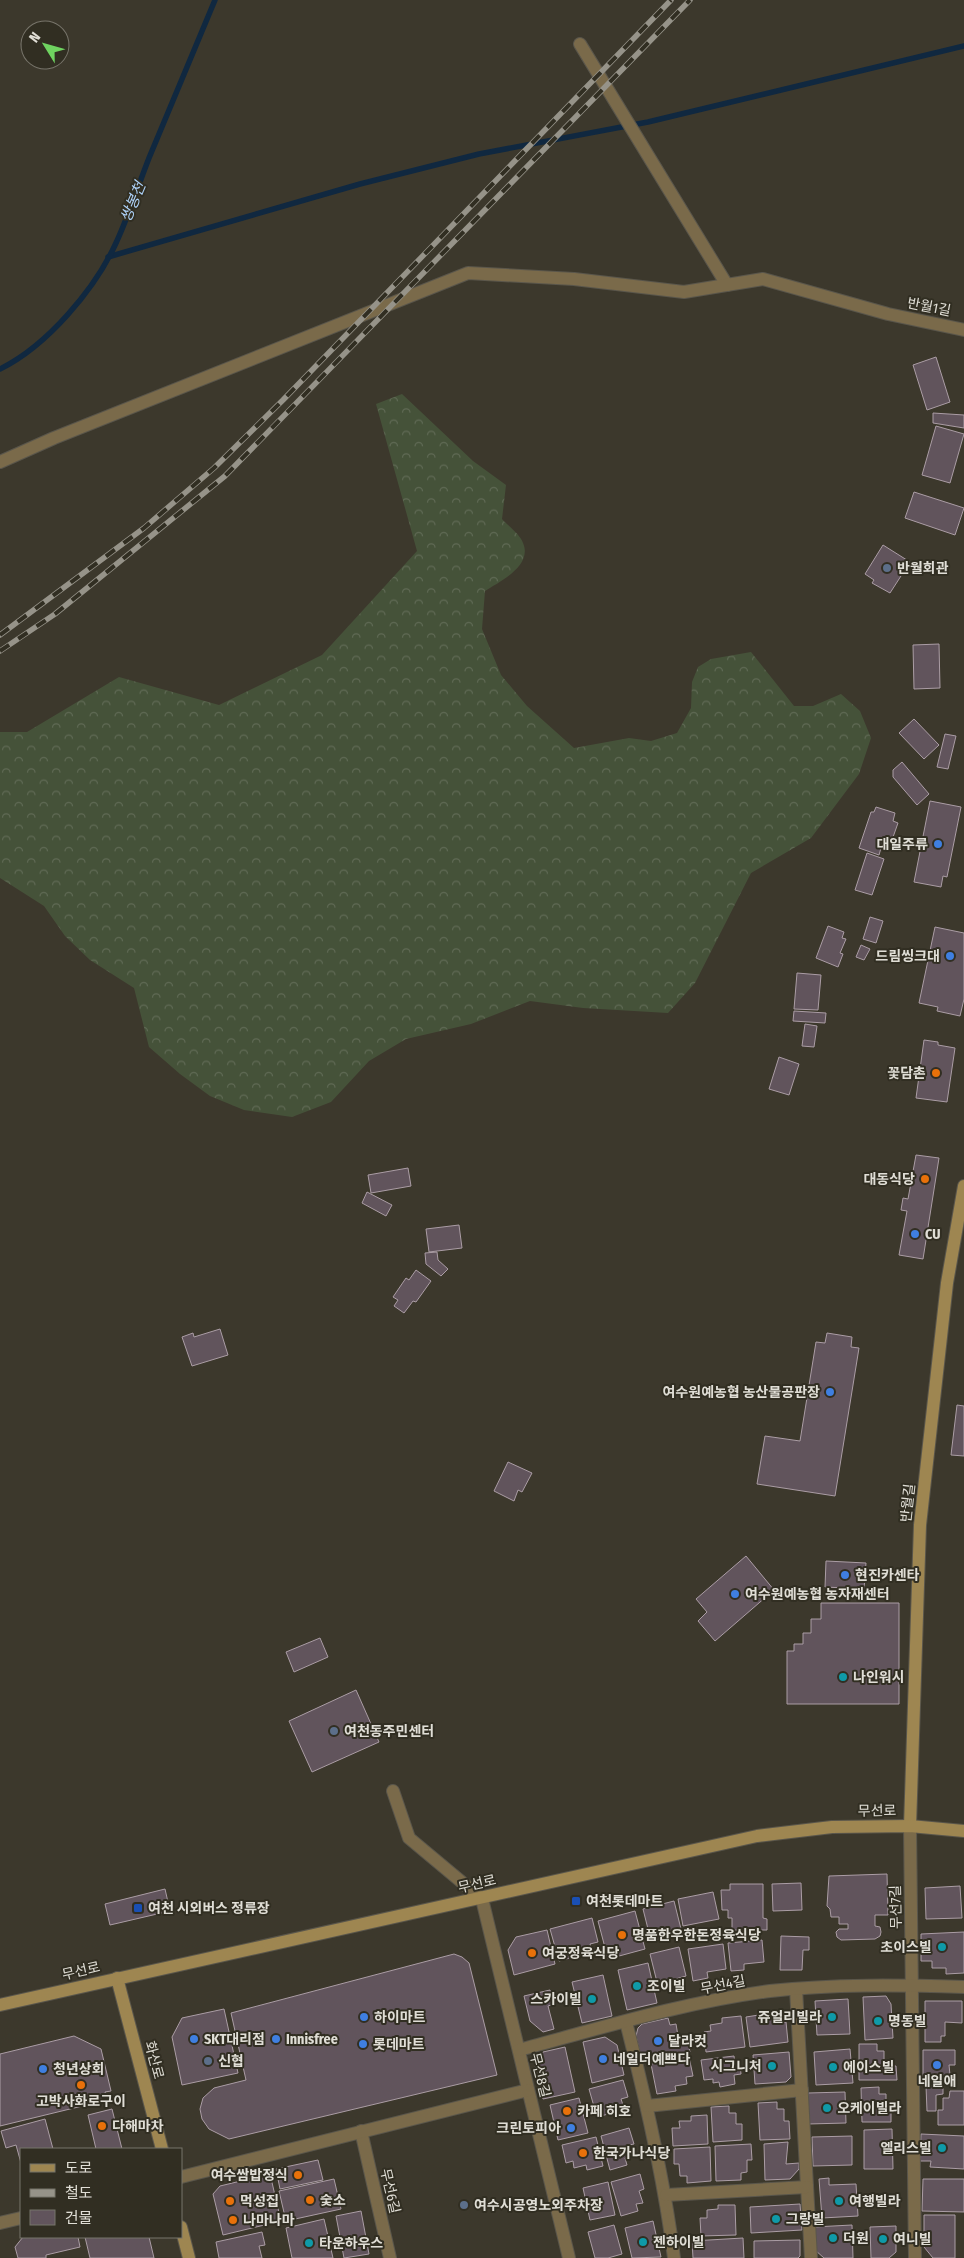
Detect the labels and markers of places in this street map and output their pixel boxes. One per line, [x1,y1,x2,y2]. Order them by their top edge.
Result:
place label: 반월회관 [897,560,949,577]
marker: 반월회관 [881,562,893,574]
place label: 대일주류 [876,836,928,853]
marker: 대일주류 [932,838,944,850]
place label: 드림씽크대 [876,948,940,965]
marker: 드림씽크대 [944,950,956,962]
place label: 꽃담촌 [887,1065,926,1082]
marker: 꽃담촌 [930,1067,942,1079]
place label: 대동식당 [863,1171,915,1188]
marker: 대동식당 [919,1173,931,1185]
place label: CU [925,1226,940,1243]
marker: CU [909,1228,921,1240]
place label: 여수원예농협 농산물공판장 [663,1384,820,1401]
marker: 여수원예농협 농산물공판장 [824,1386,836,1398]
place label: 현진카센타 [855,1567,920,1584]
marker: 현진카센타 [839,1569,851,1581]
place label: 여수원예농협 농자재센터 [745,1586,890,1603]
marker: 여수원예농협 농자재센터 [729,1588,741,1600]
place label: 나인워시 [853,1669,905,1686]
marker: 나인워시 [837,1671,849,1683]
place label: 여천동주민센터 [344,1723,434,1740]
marker: 여천동주민센터 [328,1725,340,1737]
place label: 여천롯데마트 [586,1893,663,1910]
marker: 여천롯데마트 [570,1895,582,1907]
place label: 여천 시외버스 정류장 [148,1900,270,1917]
marker: 여천 시외버스 정류장 [132,1902,144,1914]
place label: 명품한우한돈정육식당 [632,1927,761,1944]
marker: 명품한우한돈정육식당 [616,1929,628,1941]
place label: 초이스빌 [880,1939,932,1956]
marker: 초이스빌 [936,1941,948,1953]
place label: 여궁정육식당 [542,1945,619,1962]
marker: 여궁정육식당 [526,1947,538,1959]
place label: 조이빌 [647,1978,686,1995]
marker: 조이빌 [631,1980,643,1992]
place label: 스카이빌 [530,1991,582,2008]
marker: 스카이빌 [586,1993,598,2005]
place label: 하이마트 [374,2009,426,2026]
place label: 쥬얼리빌라 [758,2009,822,2026]
marker: 하이마트 [358,2011,370,2023]
marker: 쥬얼리빌라 [826,2011,838,2023]
place label: 명동빌 [888,2013,927,2030]
marker: 명동빌 [872,2015,884,2027]
place label: SKT대리점 [204,2031,265,2048]
place label: Innisfree [286,2031,338,2048]
marker: SKT대리점 [188,2033,200,2045]
marker: Innisfree [270,2033,282,2045]
place label: 달라컷 [668,2033,707,2050]
marker: 달라컷 [652,2035,664,2047]
place label: 롯데마트 [373,2036,425,2053]
marker: 롯데마트 [357,2038,369,2050]
place label: 네일더예쁘다 [613,2051,690,2068]
place label: 신협 [218,2053,244,2070]
marker: 네일더예쁘다 [597,2053,609,2065]
marker: 신협 [202,2055,214,2067]
place label: 시그니처 [710,2058,762,2075]
place label: 에이스빌 [843,2059,895,2076]
marker: 네일애 [931,2059,943,2071]
marker: 시그니처 [766,2060,778,2072]
place label: 청년상회 [53,2061,105,2078]
marker: 에이스빌 [827,2061,839,2073]
marker: 청년상회 [37,2063,49,2075]
place label: 네일애 [918,2073,956,2090]
marker: 고박사화로구이 [75,2079,87,2091]
place label: 고박사화로구이 [36,2093,126,2110]
place label: 오케이빌라 [837,2100,902,2117]
marker: 오케이빌라 [821,2102,833,2114]
place label: 카페 히호 [577,2103,632,2120]
marker: 카페 히호 [561,2105,573,2117]
place label: 다해마차 [112,2118,164,2135]
marker: 다해마차 [96,2120,108,2132]
place label: 크린토피아 [497,2120,561,2137]
marker: 크린토피아 [565,2122,577,2134]
place label: 엘리스빌 [880,2140,932,2157]
marker: 엘리스빌 [936,2142,948,2154]
place label: 한국가나식당 [593,2145,670,2162]
marker: 한국가나식당 [577,2147,589,2159]
place label: 여수쌈밥정식 [211,2167,288,2184]
marker: 여수쌈밥정식 [292,2169,304,2181]
place label: 숯소 [320,2192,346,2209]
place label: 먹성집 [240,2193,279,2210]
place label: 여행빌라 [849,2193,901,2210]
marker: 숯소 [304,2194,316,2206]
marker: 먹성집 [224,2195,236,2207]
marker: 여행빌라 [833,2195,845,2207]
place label: 여수시공영노외주차장 [474,2197,603,2214]
marker: 여수시공영노외주차장 [458,2199,470,2211]
place label: 그랑빌 [786,2211,825,2228]
place label: 나마나마 [243,2212,295,2229]
marker: 그랑빌 [770,2213,782,2225]
marker: 나마나마 [227,2214,239,2226]
place label: 더원 [843,2230,869,2247]
place label: 여니빌 [893,2231,932,2248]
marker: 더원 [827,2232,839,2244]
marker: 여니빌 [877,2233,889,2245]
place label: 젠하이빌 [653,2234,705,2251]
place label: 타운하우스 [319,2235,384,2252]
marker: 젠하이빌 [637,2236,649,2248]
marker: 타운하우스 [303,2237,315,2249]

